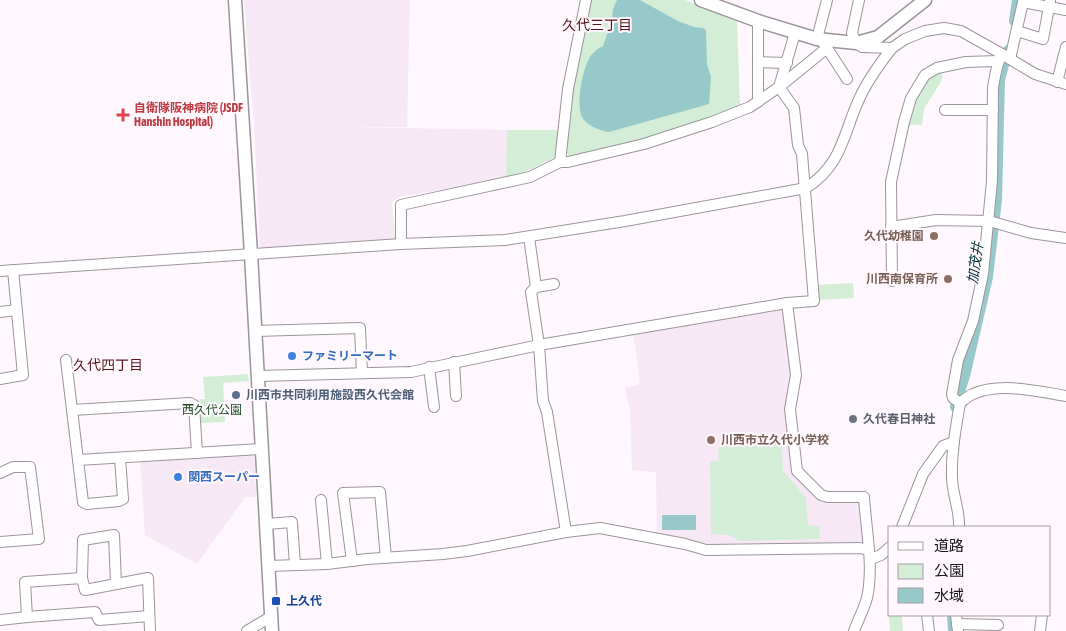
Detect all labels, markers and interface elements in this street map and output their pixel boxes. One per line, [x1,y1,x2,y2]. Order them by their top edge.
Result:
district label: 久代三丁目 [562,17,632,33]
place label: 自衛隊阪神病院 (JSDF Hanshin Hospital) [134,101,243,129]
marker: 自衛隊阪神病院 (JSDF Hanshin Hospital) [116,108,130,122]
place label: 久代幼稚園 [864,229,924,243]
marker: 久代幼稚園 [928,230,940,242]
water label: 加茂井 [964,239,986,285]
place label: 川西南保育所 [866,272,938,286]
marker: 川西南保育所 [942,273,954,285]
place label: ファミリーマート [302,349,398,363]
marker: ファミリーマート [286,350,298,362]
district label: 久代四丁目 [73,357,143,373]
place label: 川西市共同利用施設西久代会館 [246,388,414,402]
marker: 川西市共同利用施設西久代会館 [230,389,242,401]
park label: 西久代公園 [182,403,242,417]
place label: 久代春日神社 [863,412,935,426]
marker: 久代春日神社 [847,413,859,425]
place label: 川西市立久代小学校 [721,433,829,447]
marker: 川西市立久代小学校 [705,434,717,446]
place label: 関西スーパー [188,470,260,484]
marker: 関西スーパー [172,471,184,483]
legend [888,526,1051,616]
text: 道路 [934,537,964,554]
text: 公園 [934,562,964,579]
text: 水域 [934,587,964,604]
place label: 上久代 [286,594,322,608]
marker: 上久代 [270,595,282,607]

